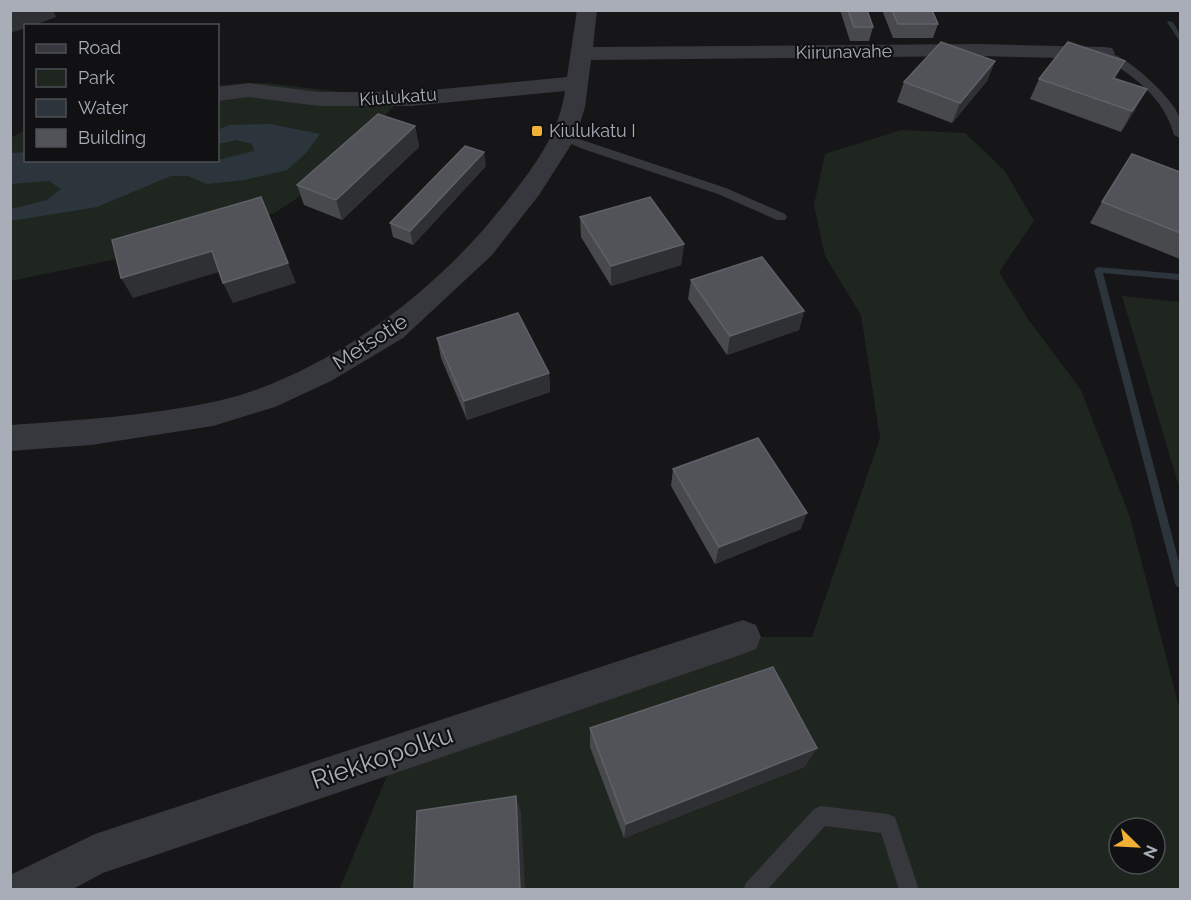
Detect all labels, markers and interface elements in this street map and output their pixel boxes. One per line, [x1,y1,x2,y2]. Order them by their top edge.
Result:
legend [24,24,219,162]
text: Road [78,37,121,58]
street label: Kiirunavahe [795,40,893,63]
text: Park [78,67,115,88]
street label: Kiulukatu [358,83,437,110]
text: Water [78,97,129,118]
place label: Kiulukatu I [549,120,636,141]
marker: Kiulukatu I [530,124,544,138]
text: Building [78,127,146,148]
street label: Metsotie [328,308,412,375]
street label: Riekkopolku [307,719,457,795]
north arrow [1107,816,1167,876]
text: N [1139,842,1161,861]

